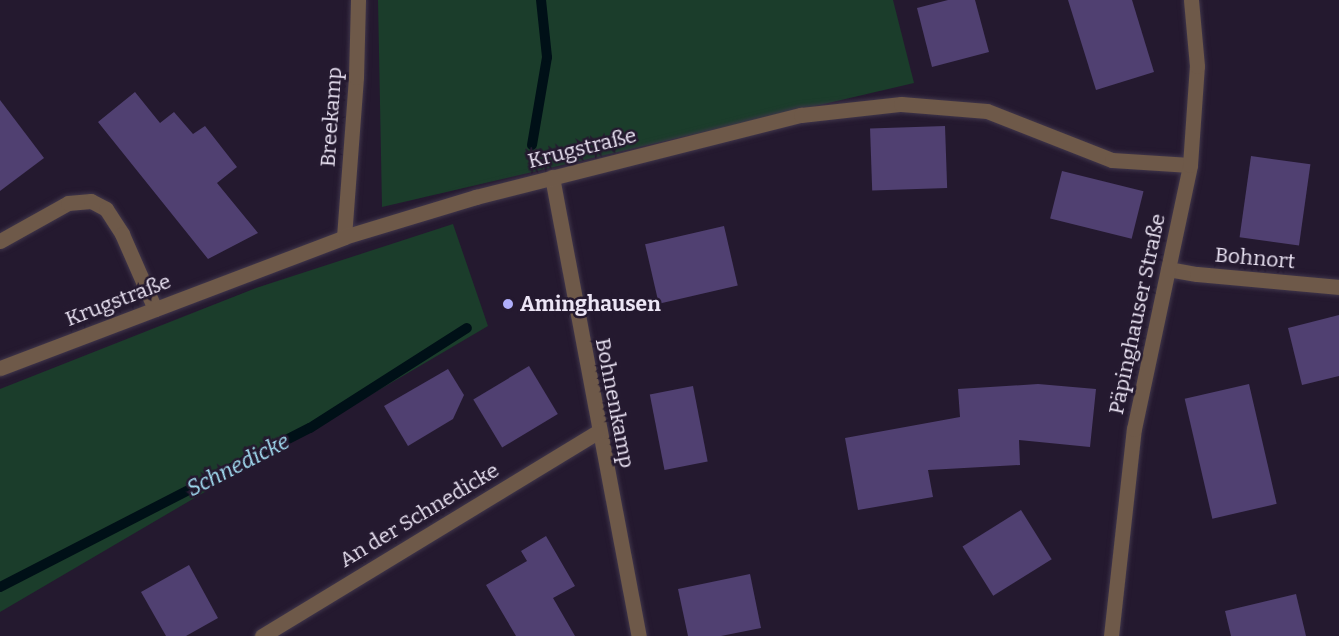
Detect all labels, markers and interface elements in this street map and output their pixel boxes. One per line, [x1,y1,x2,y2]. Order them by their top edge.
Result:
street label: Breekamp [315,66,347,168]
street label: Krugstraße [525,122,639,174]
street label: Päpinghauser Straße [1103,211,1171,417]
street label: Bohnort [1214,242,1296,274]
street label: Krugstraße [62,268,174,332]
place label: Aminghausen [520,291,661,317]
marker: Aminghausen [501,297,515,311]
street label: Bohnenkamp [590,336,640,470]
water label: Schnedicke [182,428,294,502]
street label: An der Schnedicke [335,457,503,573]

